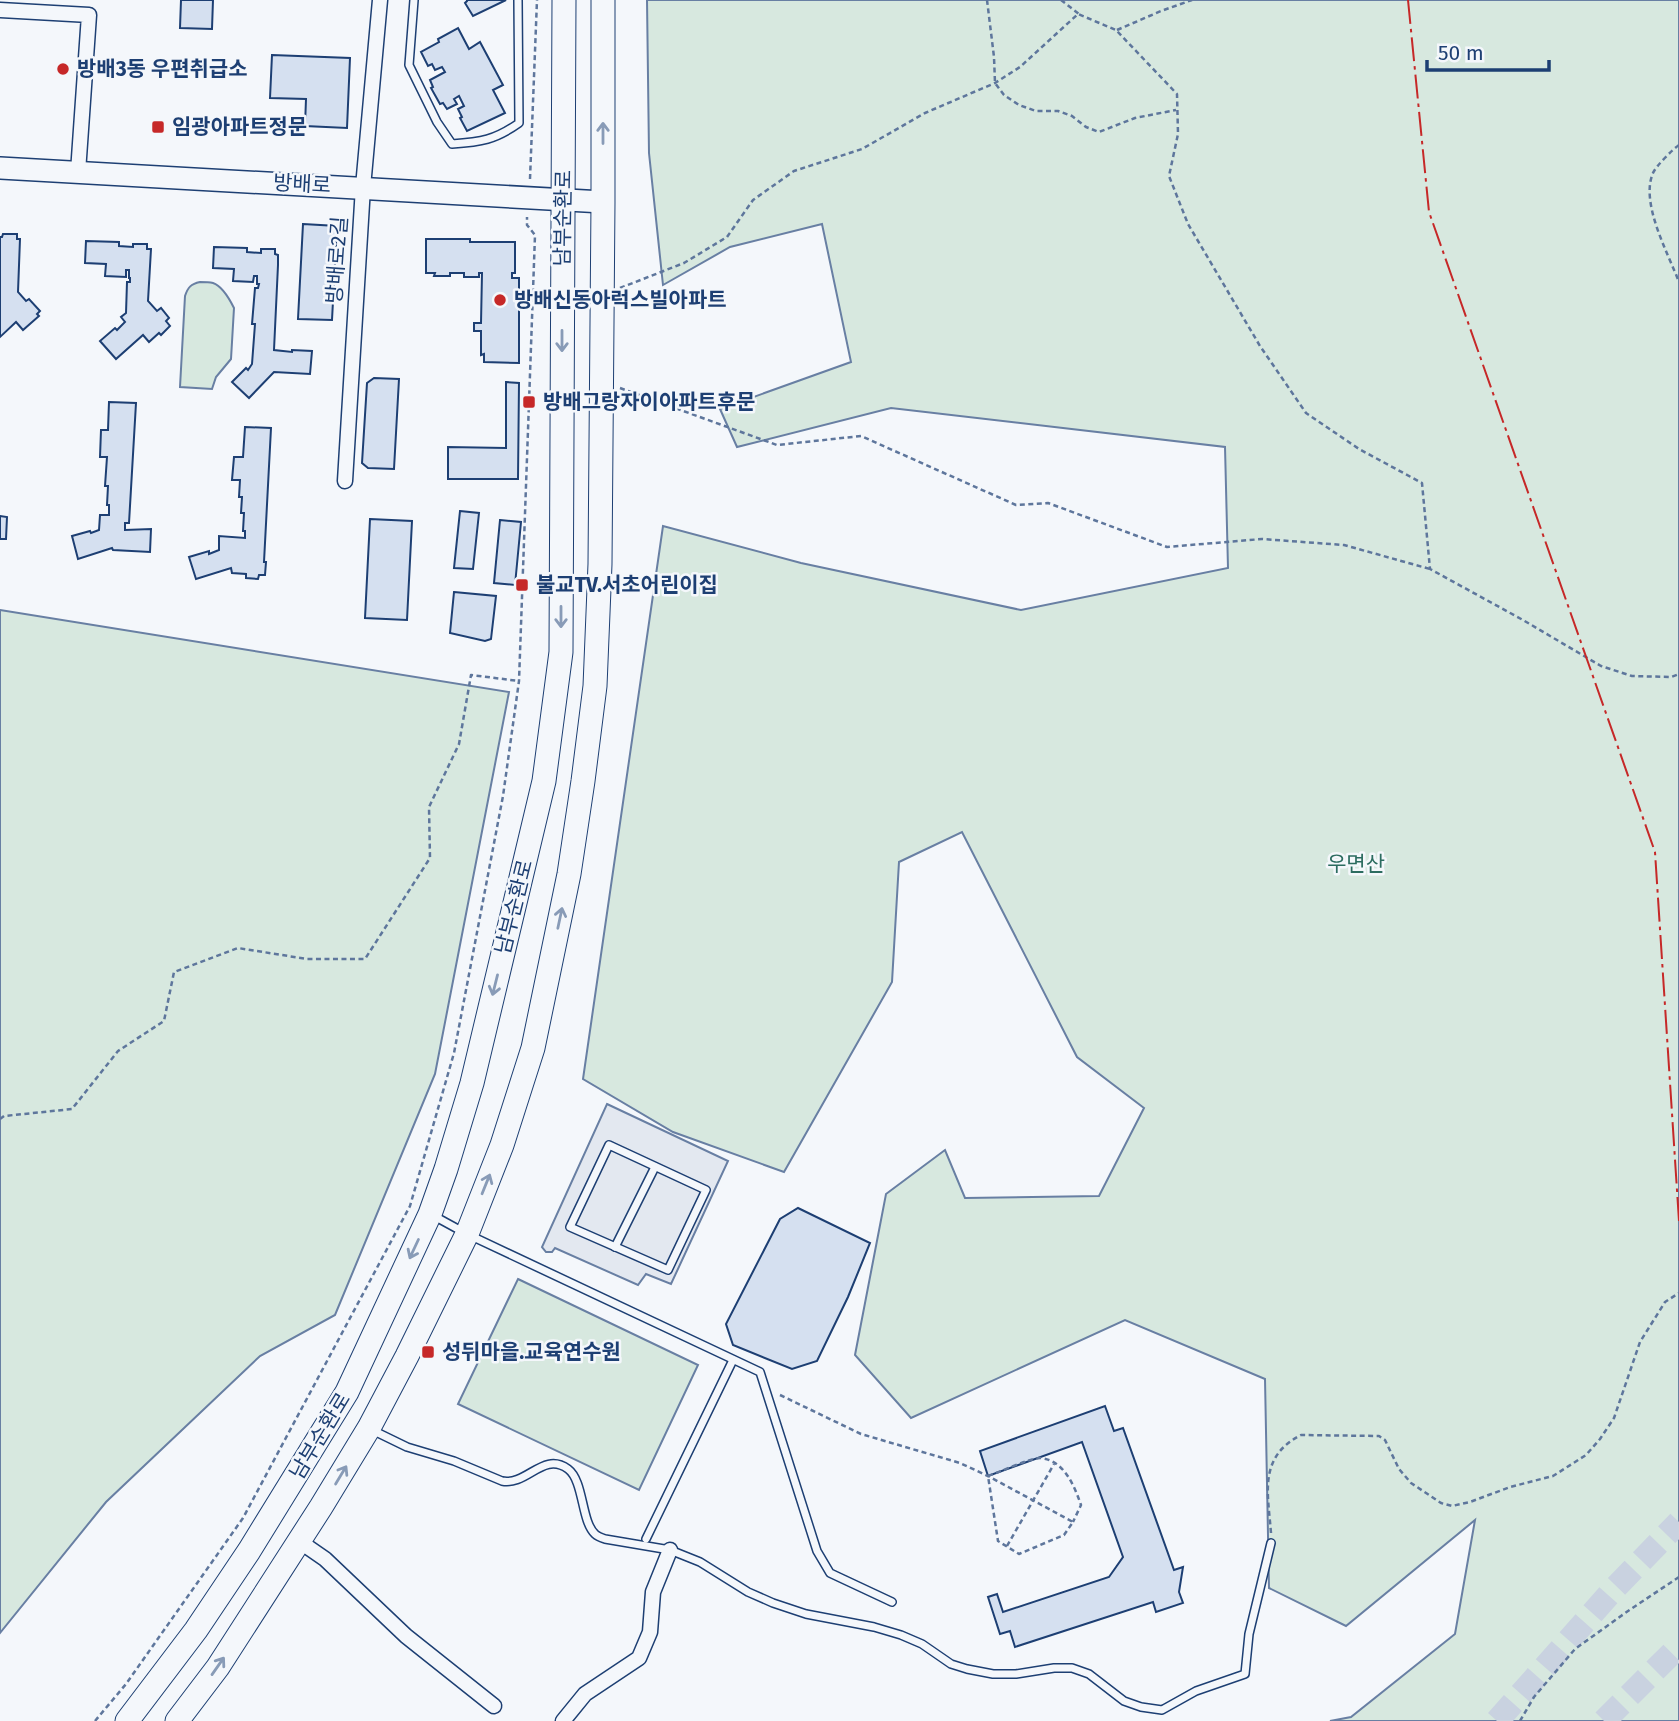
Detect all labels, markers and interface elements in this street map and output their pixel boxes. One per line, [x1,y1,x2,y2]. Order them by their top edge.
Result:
scale bar [1427,28,1550,72]
text: 50 m [1438,40,1484,66]
place label: 방배3동 우편취급소 [77,56,247,82]
marker: 방배3동 우편취급소 [55,61,71,77]
place label: 임광아파트정문 [172,114,307,140]
marker: 임광아파트정문 [150,119,166,135]
one-way arrow [596,122,610,145]
street label: 남부순환로 [549,169,577,267]
street label: 방배로 [272,170,332,198]
street label: 방배로2길 [321,215,353,305]
place label: 방배신동아럭스빌아파트 [514,287,727,313]
marker: 방배신동아럭스빌아파트 [492,292,508,308]
one-way arrow [555,329,569,352]
place label: 방배그랑자이아파트후문 [543,389,756,415]
marker: 방배그랑자이아파트후문 [521,394,537,410]
place label: 불교TV.서초어린이집 [536,572,718,598]
marker: 불교TV.서초어린이집 [514,577,530,593]
one-way arrow [554,606,568,629]
park label: 우면산 [1327,851,1385,877]
street label: 남부순환로 [490,857,538,957]
one-way arrow [553,907,567,930]
one-way arrow [488,973,501,996]
one-way arrow [481,1174,494,1196]
one-way arrow [407,1238,421,1259]
place label: 성뒤마을.교육연수원 [442,1339,621,1365]
marker: 성뒤마을.교육연수원 [420,1344,436,1360]
street label: 남부순환로 [284,1388,356,1484]
one-way arrow [334,1465,348,1485]
one-way arrow [211,1657,225,1676]

